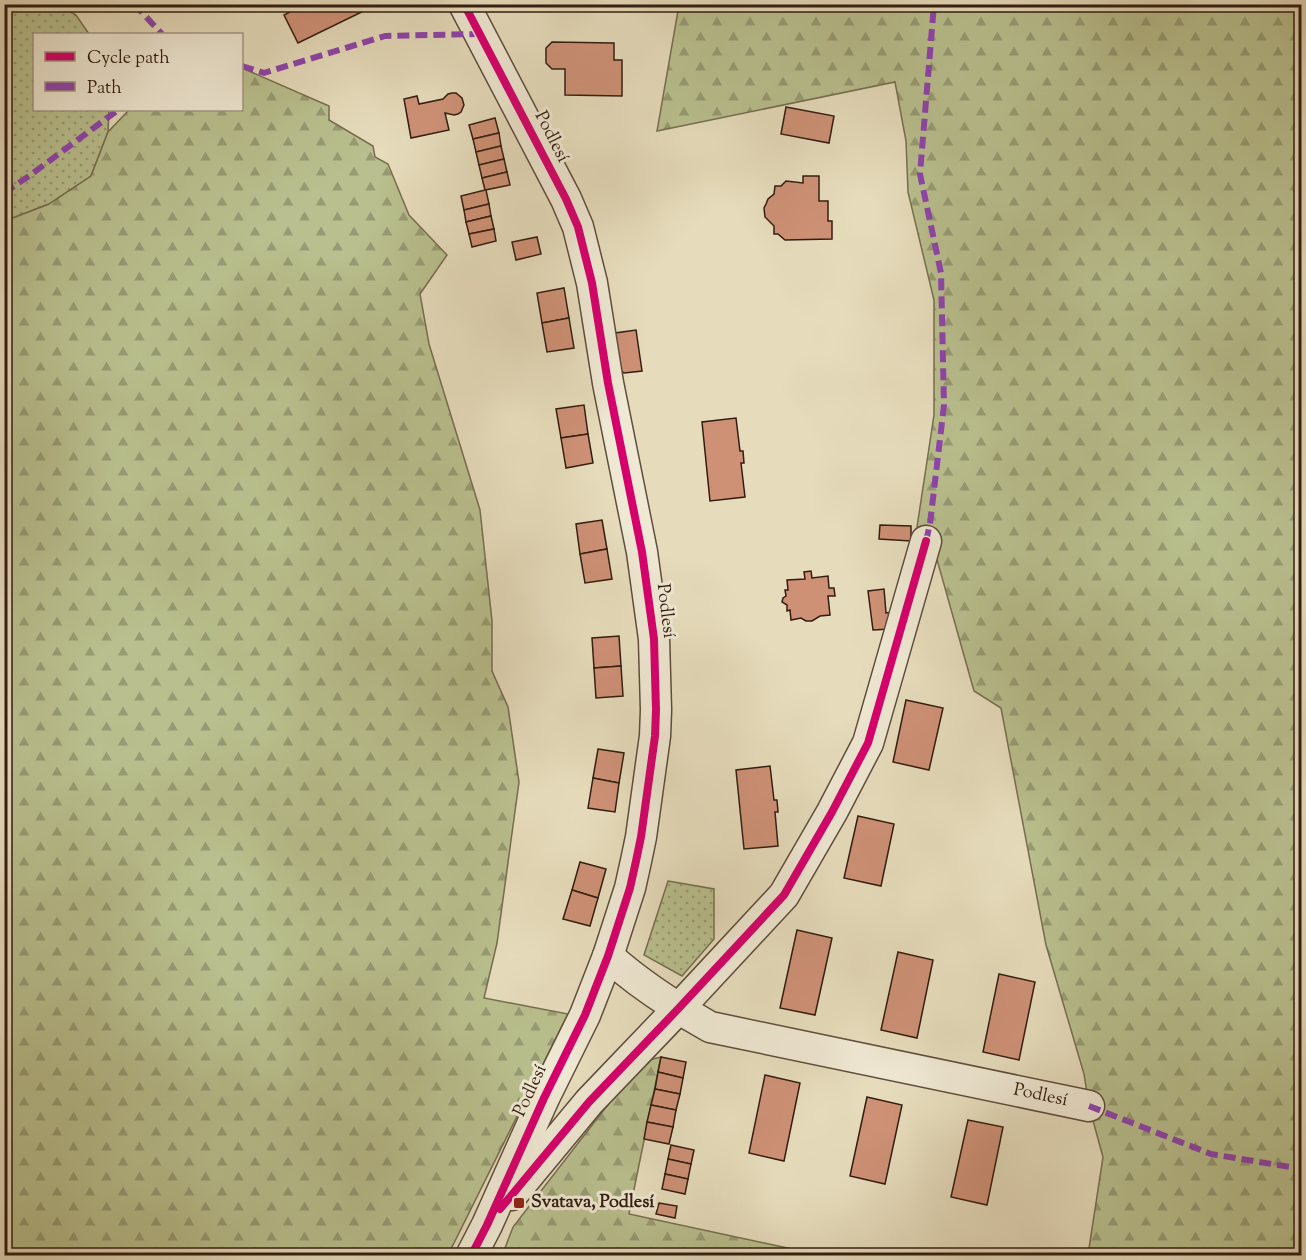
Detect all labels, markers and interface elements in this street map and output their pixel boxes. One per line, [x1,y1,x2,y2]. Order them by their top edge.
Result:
legend [33,33,243,111]
text: Cycle path [87,46,170,72]
text: Path [87,76,122,102]
street label: Podlesí [527,107,575,167]
street label: Podlesí [649,582,681,640]
street label: Podlesí [508,1061,554,1121]
street label: Podlesí [1011,1078,1070,1114]
place label: Svatava, Podlesí [531,1190,655,1216]
marker: Svatava, Podlesí [512,1196,526,1210]

